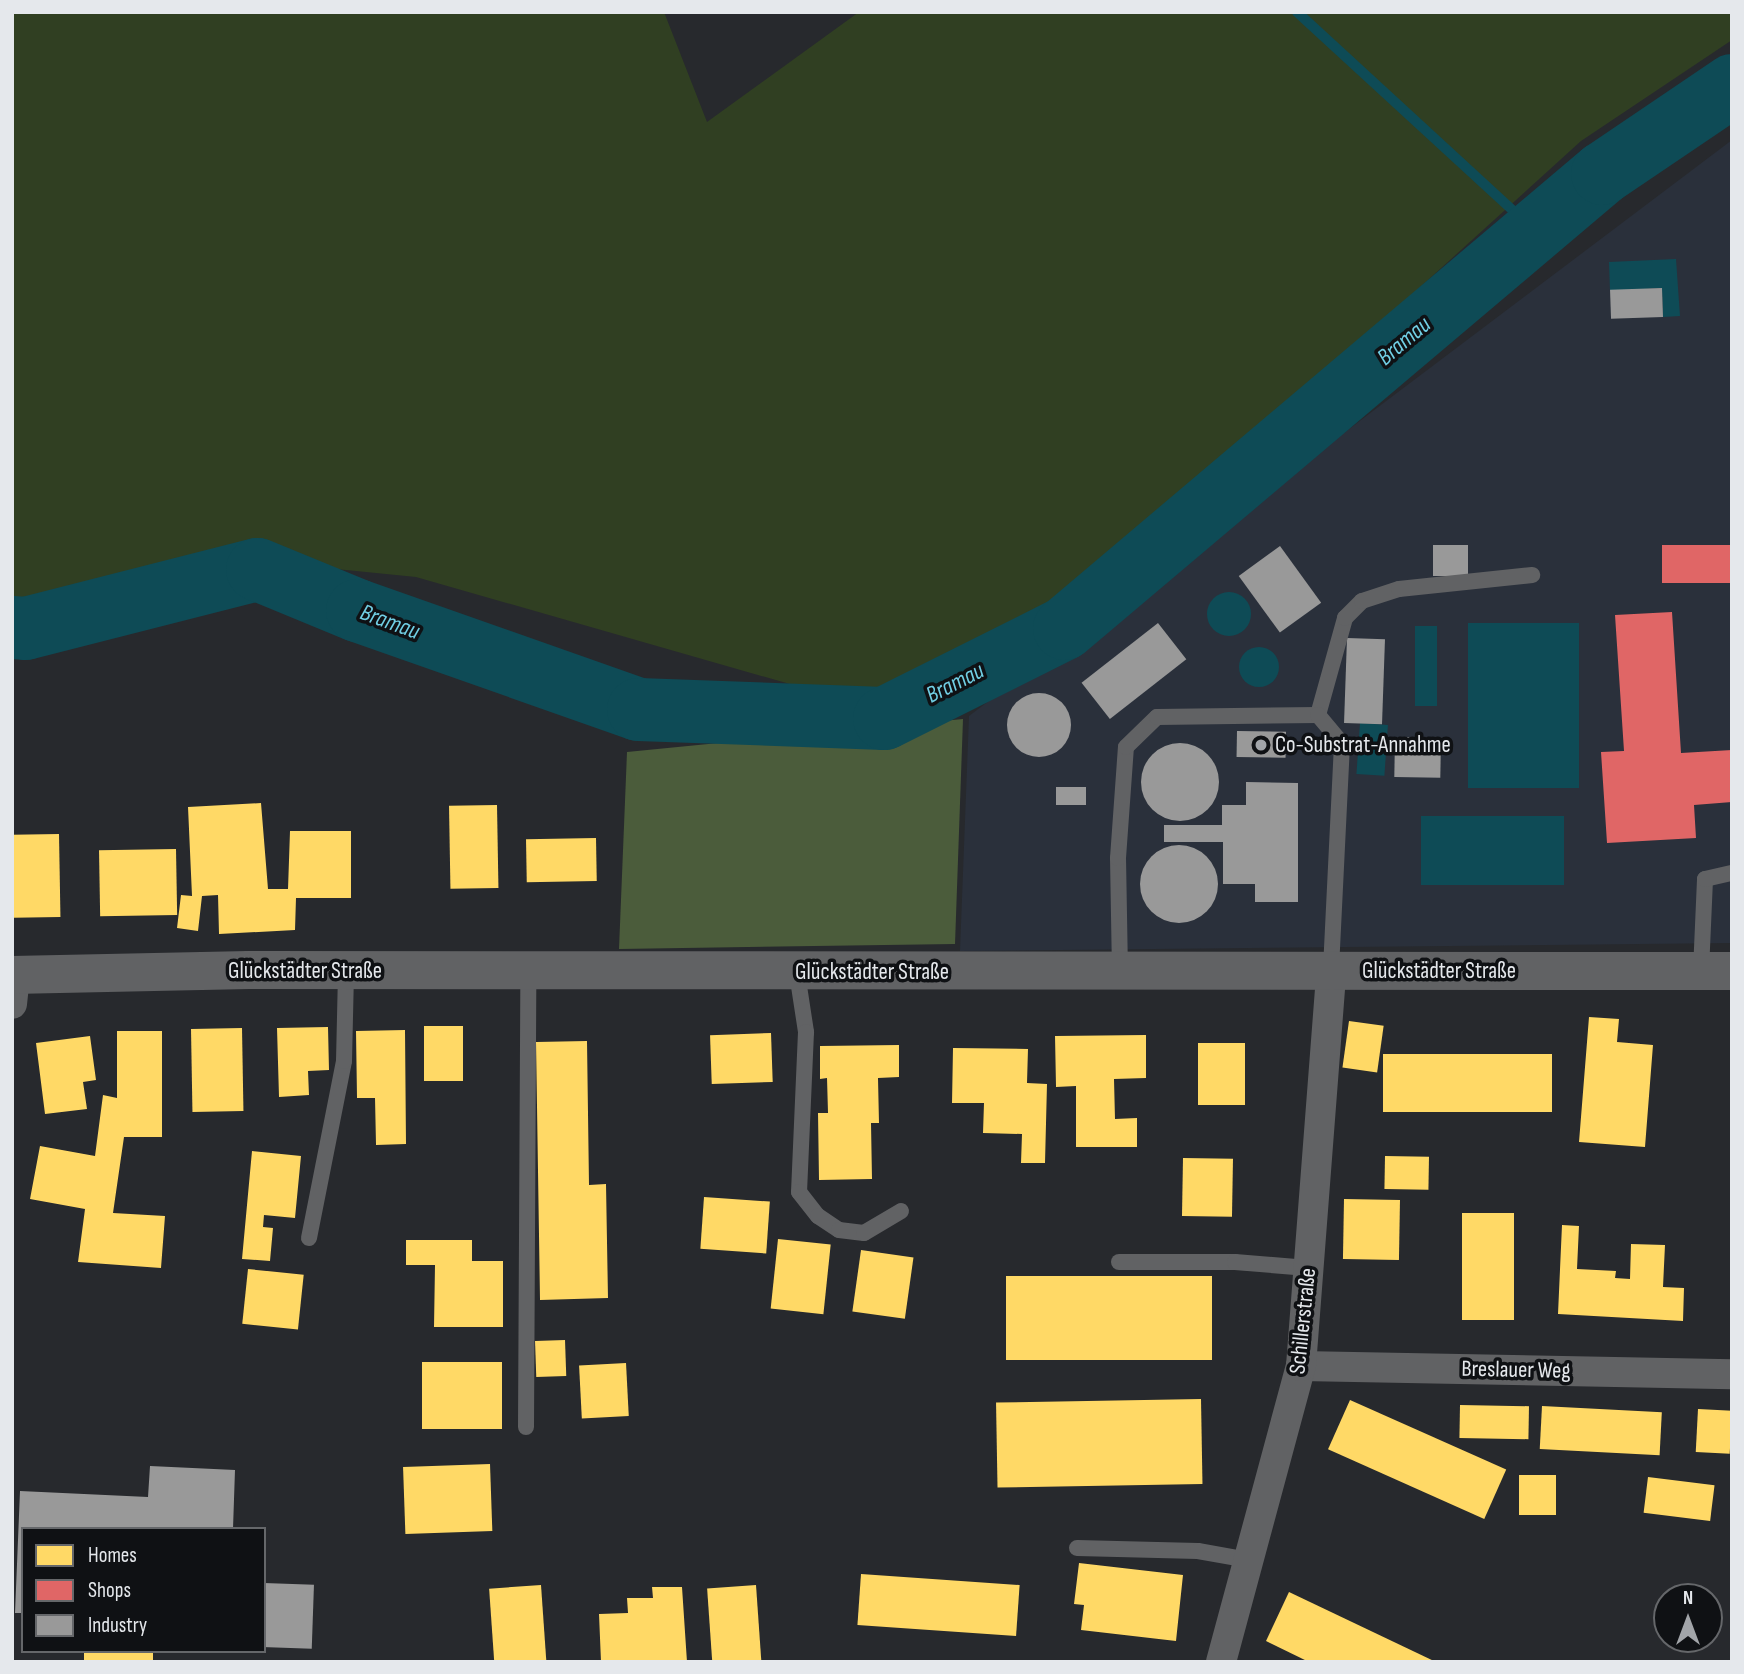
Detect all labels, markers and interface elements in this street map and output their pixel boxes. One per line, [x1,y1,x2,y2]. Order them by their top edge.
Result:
water label: Bramau [1371,310,1437,372]
water label: Bramau [356,598,424,646]
water label: Bramau [921,656,989,710]
place label: Co-Substrat-Annahme [1275,731,1451,759]
marker: Co-Substrat-Annahme [1253,737,1269,753]
street label: Glückstädter Straße [228,957,382,985]
street label: Glückstädter Straße [1362,957,1516,985]
street label: Glückstädter Straße [795,958,949,986]
street label: Schillerstraße [1284,1267,1322,1375]
street label: Breslauer Weg [1461,1355,1571,1385]
legend [21,1527,266,1653]
text: Homes [88,1543,137,1568]
text: Shops [88,1578,131,1603]
north arrow [1653,1583,1723,1653]
text: N [1683,1587,1693,1610]
text: Industry [88,1613,147,1638]

